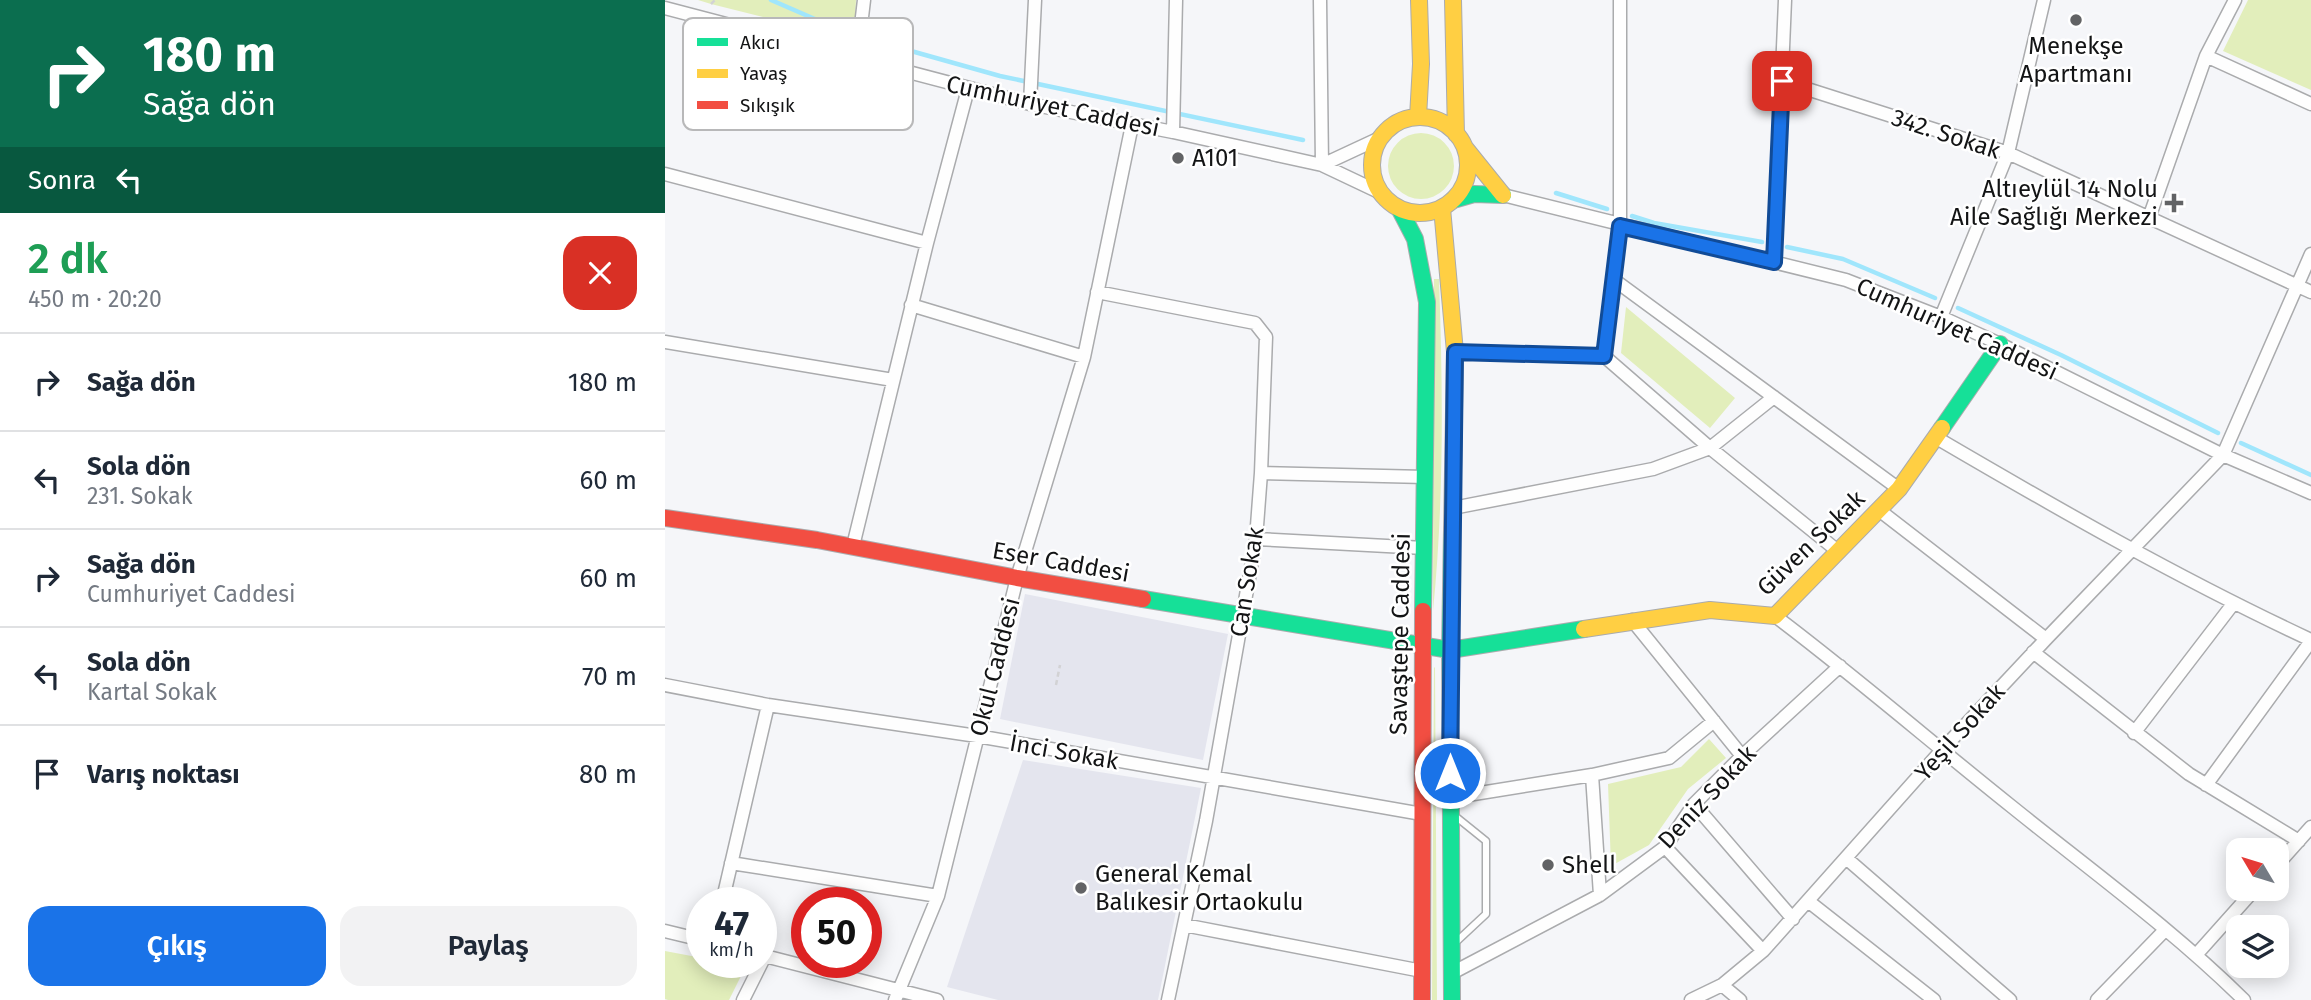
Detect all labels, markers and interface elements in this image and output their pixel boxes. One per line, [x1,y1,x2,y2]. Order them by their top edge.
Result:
marker: Menekşe Apartmanı [2068,12,2084,28]
legend [683,18,913,130]
text: 180 m [143,25,276,84]
icon: right [28,28,119,119]
text: Akıcı [740,31,780,54]
place label: Menekşe Apartmanı [2019,32,2133,88]
pin [1752,51,1812,111]
text: Yavaş [740,62,787,85]
icon: arrive [1763,62,1801,100]
street label: Cumhuriyet Caddesi [944,70,1162,142]
text: Sağa dön [143,85,276,123]
text: Sıkışık [740,94,795,117]
street label: 342. Sokak [1888,103,2005,165]
place label: A101 [1192,144,1238,172]
marker: A101 [1170,150,1186,166]
icon: left [110,161,148,199]
text: Sonra [28,165,96,196]
place label: Altıeylül 14 Nolu Aile Sağlığı Merkezi [1950,175,2158,231]
marker: Altıeylül 14 Nolu Aile Sağlığı Merkezi [2164,193,2184,213]
text: 2 dk [28,234,108,284]
button: close [563,236,637,310]
street label: Cumhuriyet Caddesi [1852,272,2062,386]
text: 450 m · 20:20 [28,285,162,313]
icon: right [28,363,66,401]
text: Sağa dön [87,367,196,398]
text: 180 m [568,367,637,398]
text: Sola dön [87,451,191,482]
icon: left [28,461,66,499]
text: 60 m [579,465,637,496]
text: 231. Sokak [87,482,192,510]
street label: Güven Sokak [1751,484,1871,601]
street label: Can Sokak [1224,524,1270,639]
street label: Savaştepe Caddesi [1384,533,1416,735]
street label: Eser Caddesi [990,536,1132,588]
text: Sağa dön [87,549,196,580]
icon: right [28,559,66,597]
text: 60 m [579,563,637,594]
text: Cumhuriyet Caddesi [87,580,295,608]
street label: Okul Caddesi [964,595,1026,739]
text: Sola dön [87,647,191,678]
icon: left [28,657,66,695]
text: 70 m [582,661,637,692]
street label: Yeşil Sokak [1909,677,2011,786]
text: Kartal Sokak [87,678,217,706]
street label: İnci Sokak [1007,729,1121,775]
position arrow [1413,736,1487,810]
street label: Deniz Sokak [1652,739,1762,854]
icon: arrive [28,755,66,793]
text: Varış noktası [87,759,240,790]
text: 80 m [579,759,637,790]
north arrow [2226,838,2289,901]
map controls [2226,838,2289,978]
place label: Shell [1562,851,1616,879]
marker: Shell [1540,857,1556,873]
place label: General Kemal Balıkesir Ortaokulu [1095,860,1304,916]
marker: General Kemal Balıkesir Ortaokulu [1073,880,1089,896]
speed limit sign: 50 [791,887,882,978]
text: 47 [714,902,749,944]
button: Çıkış [28,906,326,986]
button: Paylaş [340,906,637,986]
button: layers [2226,915,2289,978]
text: km/h [709,939,754,961]

